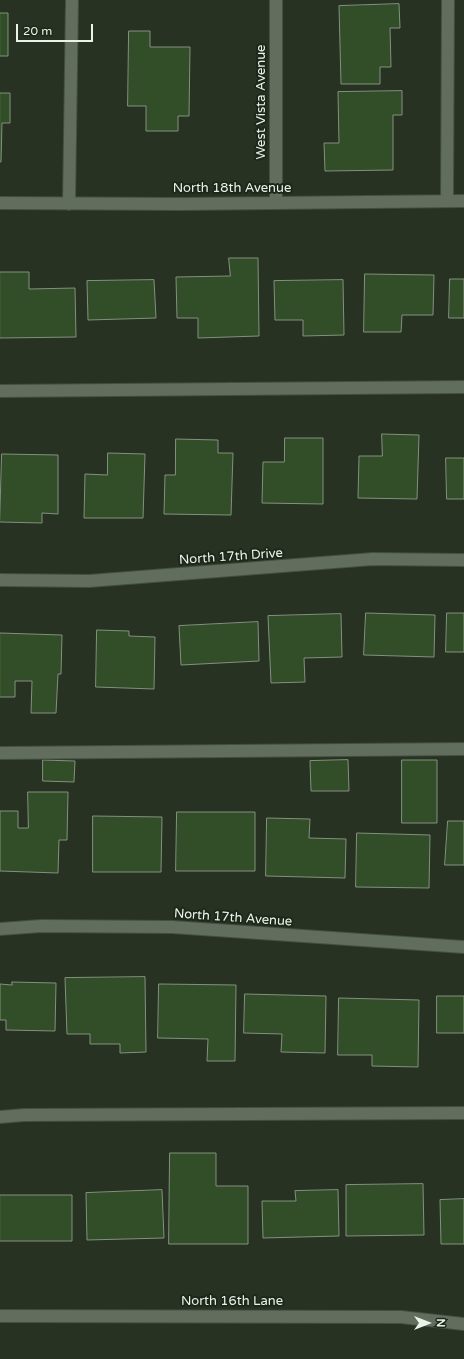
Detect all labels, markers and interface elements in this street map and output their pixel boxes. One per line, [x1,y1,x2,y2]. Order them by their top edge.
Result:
scale bar [18,16,95,42]
text: 20 m [23,24,52,38]
street label: West Vista Avenue [254,45,270,159]
street label: North 18th Avenue [173,181,291,197]
street label: North 17th Drive [179,546,283,568]
street label: North 17th Avenue [173,906,293,930]
street label: North 16th Lane [181,1294,283,1310]
north arrow [408,1303,448,1343]
text: N [434,1319,447,1327]

